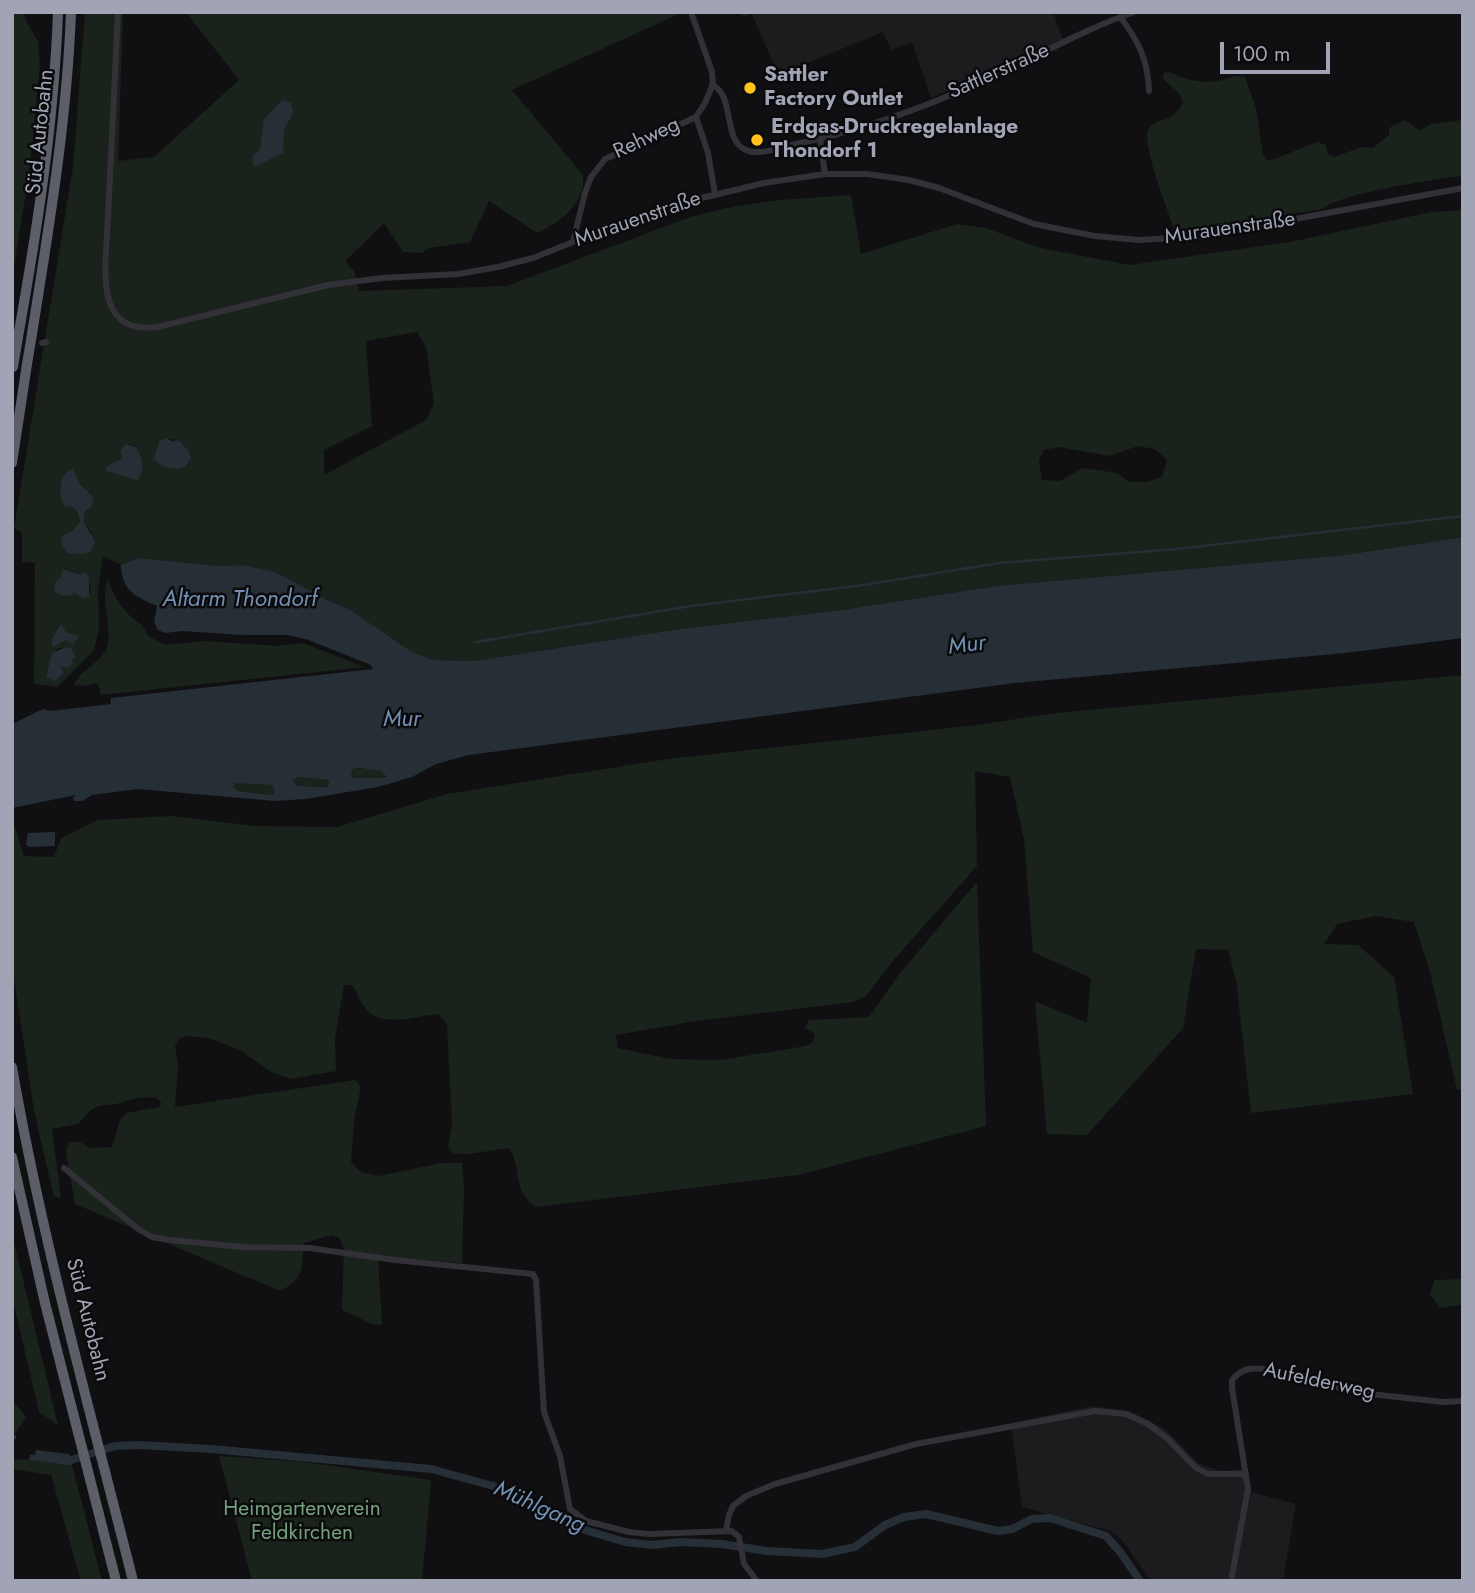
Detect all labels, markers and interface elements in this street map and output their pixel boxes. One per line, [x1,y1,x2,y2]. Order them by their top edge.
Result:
scale bar [1223,28,1333,72]
street label: Sattlerstraße [945,39,1053,105]
text: 100 m [1233,39,1290,69]
place label: Sattler Factory Outlet [764,63,903,113]
street label: Süd Autobahn [22,68,60,196]
marker: Sattler Factory Outlet [742,80,758,96]
street label: Rehweg [610,113,684,165]
place label: Erdgas-Druckregelanlage Thondorf 1 [771,115,1018,165]
marker: Erdgas-Druckregelanlage Thondorf 1 [749,132,765,148]
street label: Murauenstraße [572,187,704,253]
street label: Murauenstraße [1163,207,1297,251]
water label: Altarm Thondorf [163,586,317,614]
water label: Mur [947,630,987,662]
water label: Mur [383,706,421,734]
street label: Süd Autobahn [60,1256,114,1384]
street label: Aufelderweg [1261,1358,1377,1406]
water label: Mühlgang [489,1476,589,1540]
park label: Heimgartenverein Feldkirchen [223,1497,381,1547]

